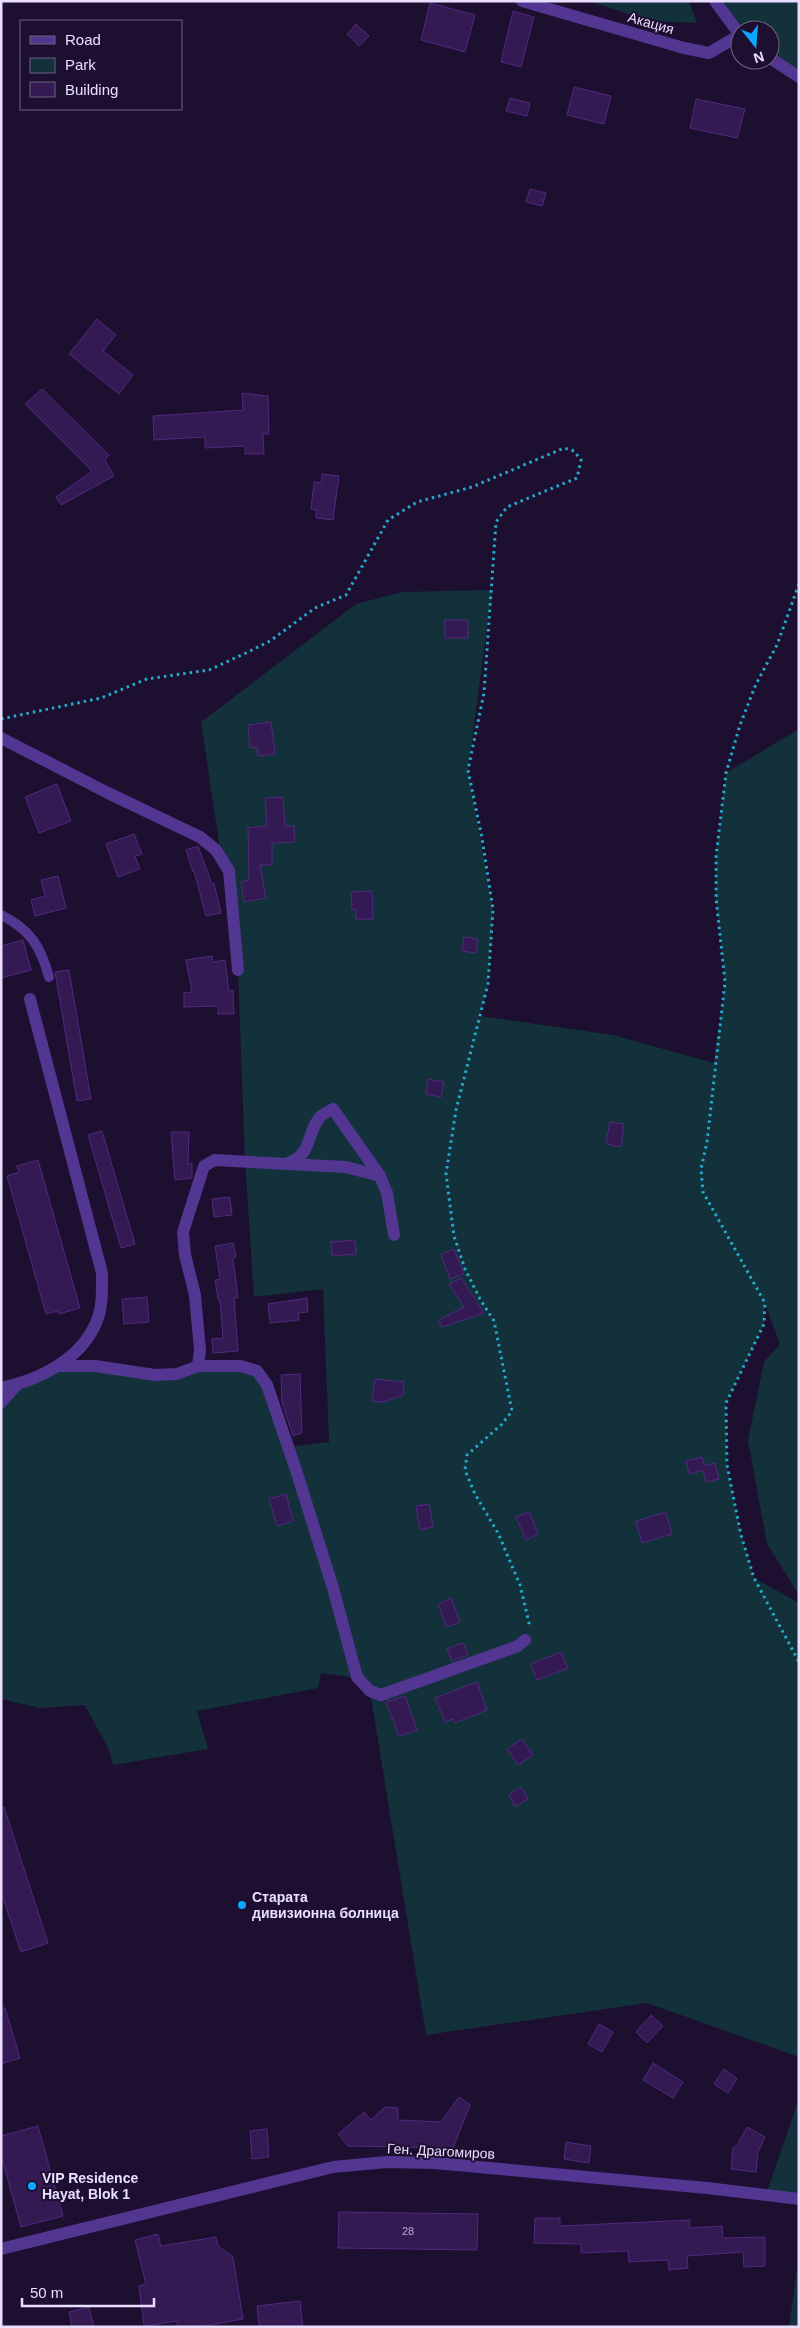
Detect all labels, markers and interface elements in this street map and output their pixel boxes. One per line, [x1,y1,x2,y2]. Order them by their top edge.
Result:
street label: Акация [626,9,676,37]
legend [20,20,182,110]
north arrow [730,20,780,70]
text: Road [65,31,101,48]
text: N [752,48,766,67]
text: Park [65,56,96,73]
text: Building [65,81,118,98]
place label: Старата дивизионна болница [252,1889,399,1921]
marker: Старата дивизионна болница [236,1899,248,1911]
street label: Ген. Драгомиров [387,2140,495,2162]
place label: VIP Residence Hayat, Blok 1 [42,2170,138,2202]
marker: VIP Residence Hayat, Blok 1 [26,2180,38,2192]
house number: 28 [402,2225,414,2237]
scale bar [22,2276,155,2308]
text: 50 m [30,2284,63,2301]

